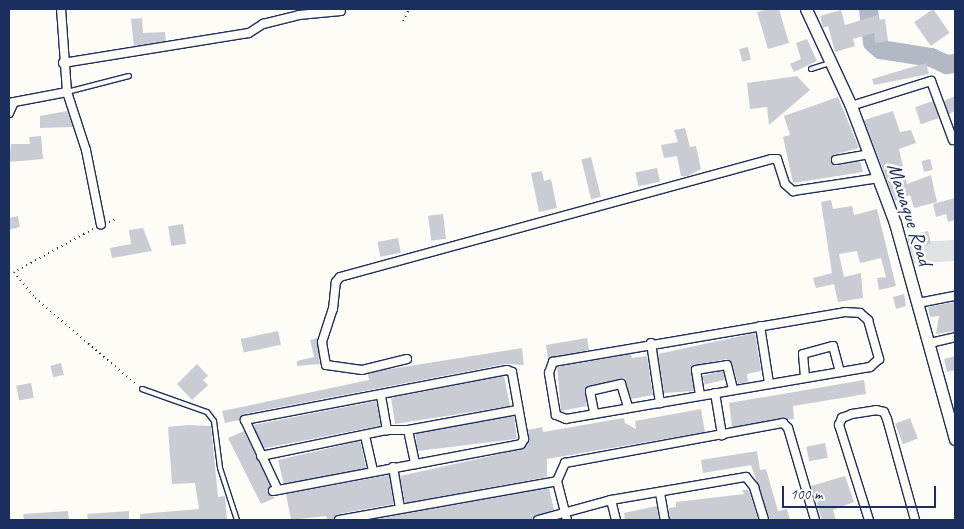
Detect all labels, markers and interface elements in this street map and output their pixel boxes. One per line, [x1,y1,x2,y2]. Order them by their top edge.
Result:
street label: Mawaque Road [882,160,938,268]
scale bar [784,476,938,508]
text: 100 m [790,485,822,504]

